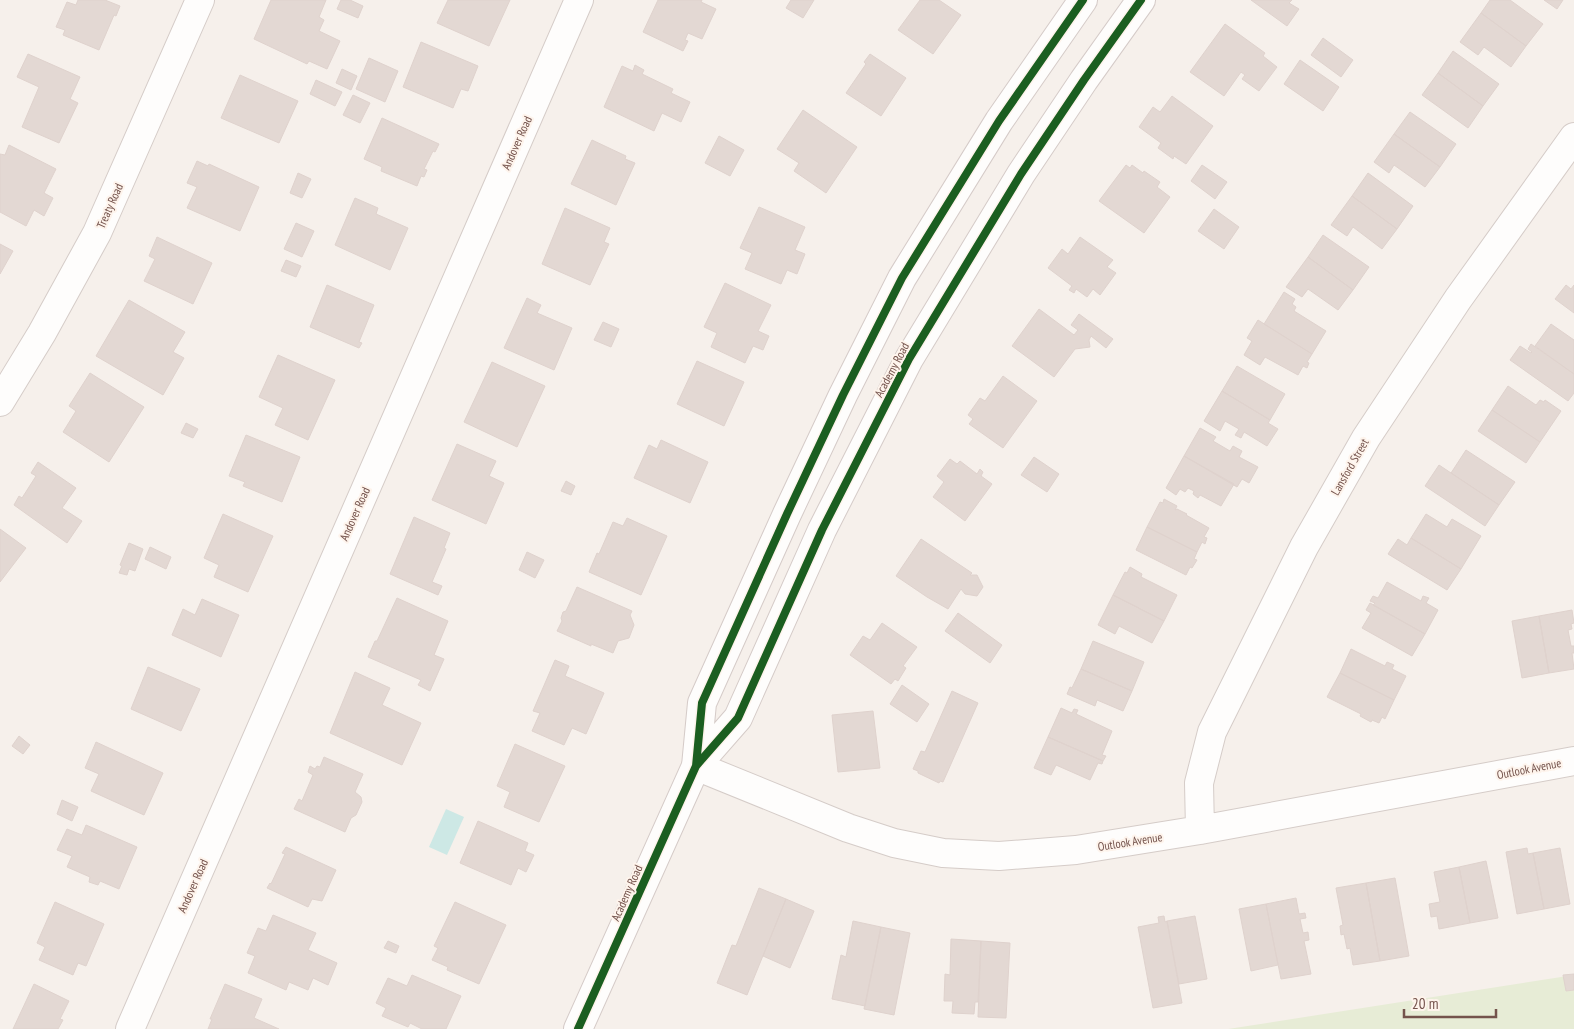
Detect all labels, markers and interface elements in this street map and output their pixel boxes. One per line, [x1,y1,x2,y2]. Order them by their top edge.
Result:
street label: Andover Road [498,114,535,172]
street label: Treaty Road [93,181,126,231]
street label: Academy Road [871,340,912,400]
street label: Lansford Street [1327,435,1372,498]
street label: Andover Road [336,485,373,543]
street label: Outlook Avenue [1495,755,1562,782]
street label: Outlook Avenue [1097,829,1163,854]
street label: Andover Road [174,857,211,915]
street label: Academy Road [608,862,646,923]
scale bar [1404,986,1496,1018]
text: 20 m [1412,994,1438,1013]

